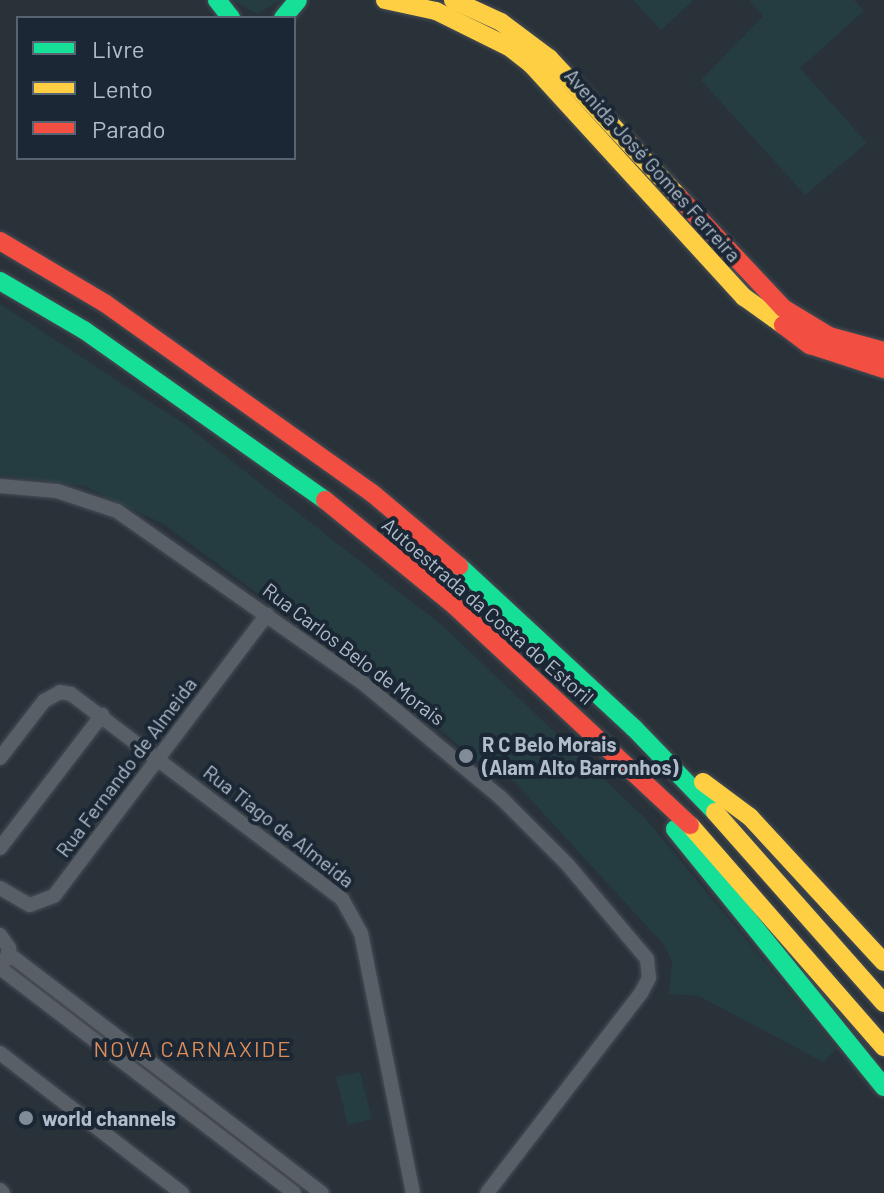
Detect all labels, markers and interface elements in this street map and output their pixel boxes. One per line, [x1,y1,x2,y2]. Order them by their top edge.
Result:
legend [16,16,296,160]
text: Livre [92,34,145,63]
street label: Avenida José Gomes Ferreira [560,63,746,267]
text: Lento [92,74,153,103]
text: Parado [92,114,166,143]
street label: Autoestrada da Costa do Estoril [377,513,599,709]
street label: Rua Carlos Belo de Morais [258,578,450,730]
street label: Rua Fernando de Almeida [51,672,201,862]
place label: R C Belo Morais (Alam Alto Barronhos) [482,732,678,779]
marker: R C Belo Morais (Alam Alto Barronhos) [457,747,475,765]
street label: Rua Tiago de Almeida [199,760,359,892]
district label: NOVA CARNAXIDE [93,1036,293,1062]
place label: world channels [42,1106,176,1130]
marker: world channels [17,1109,35,1127]

